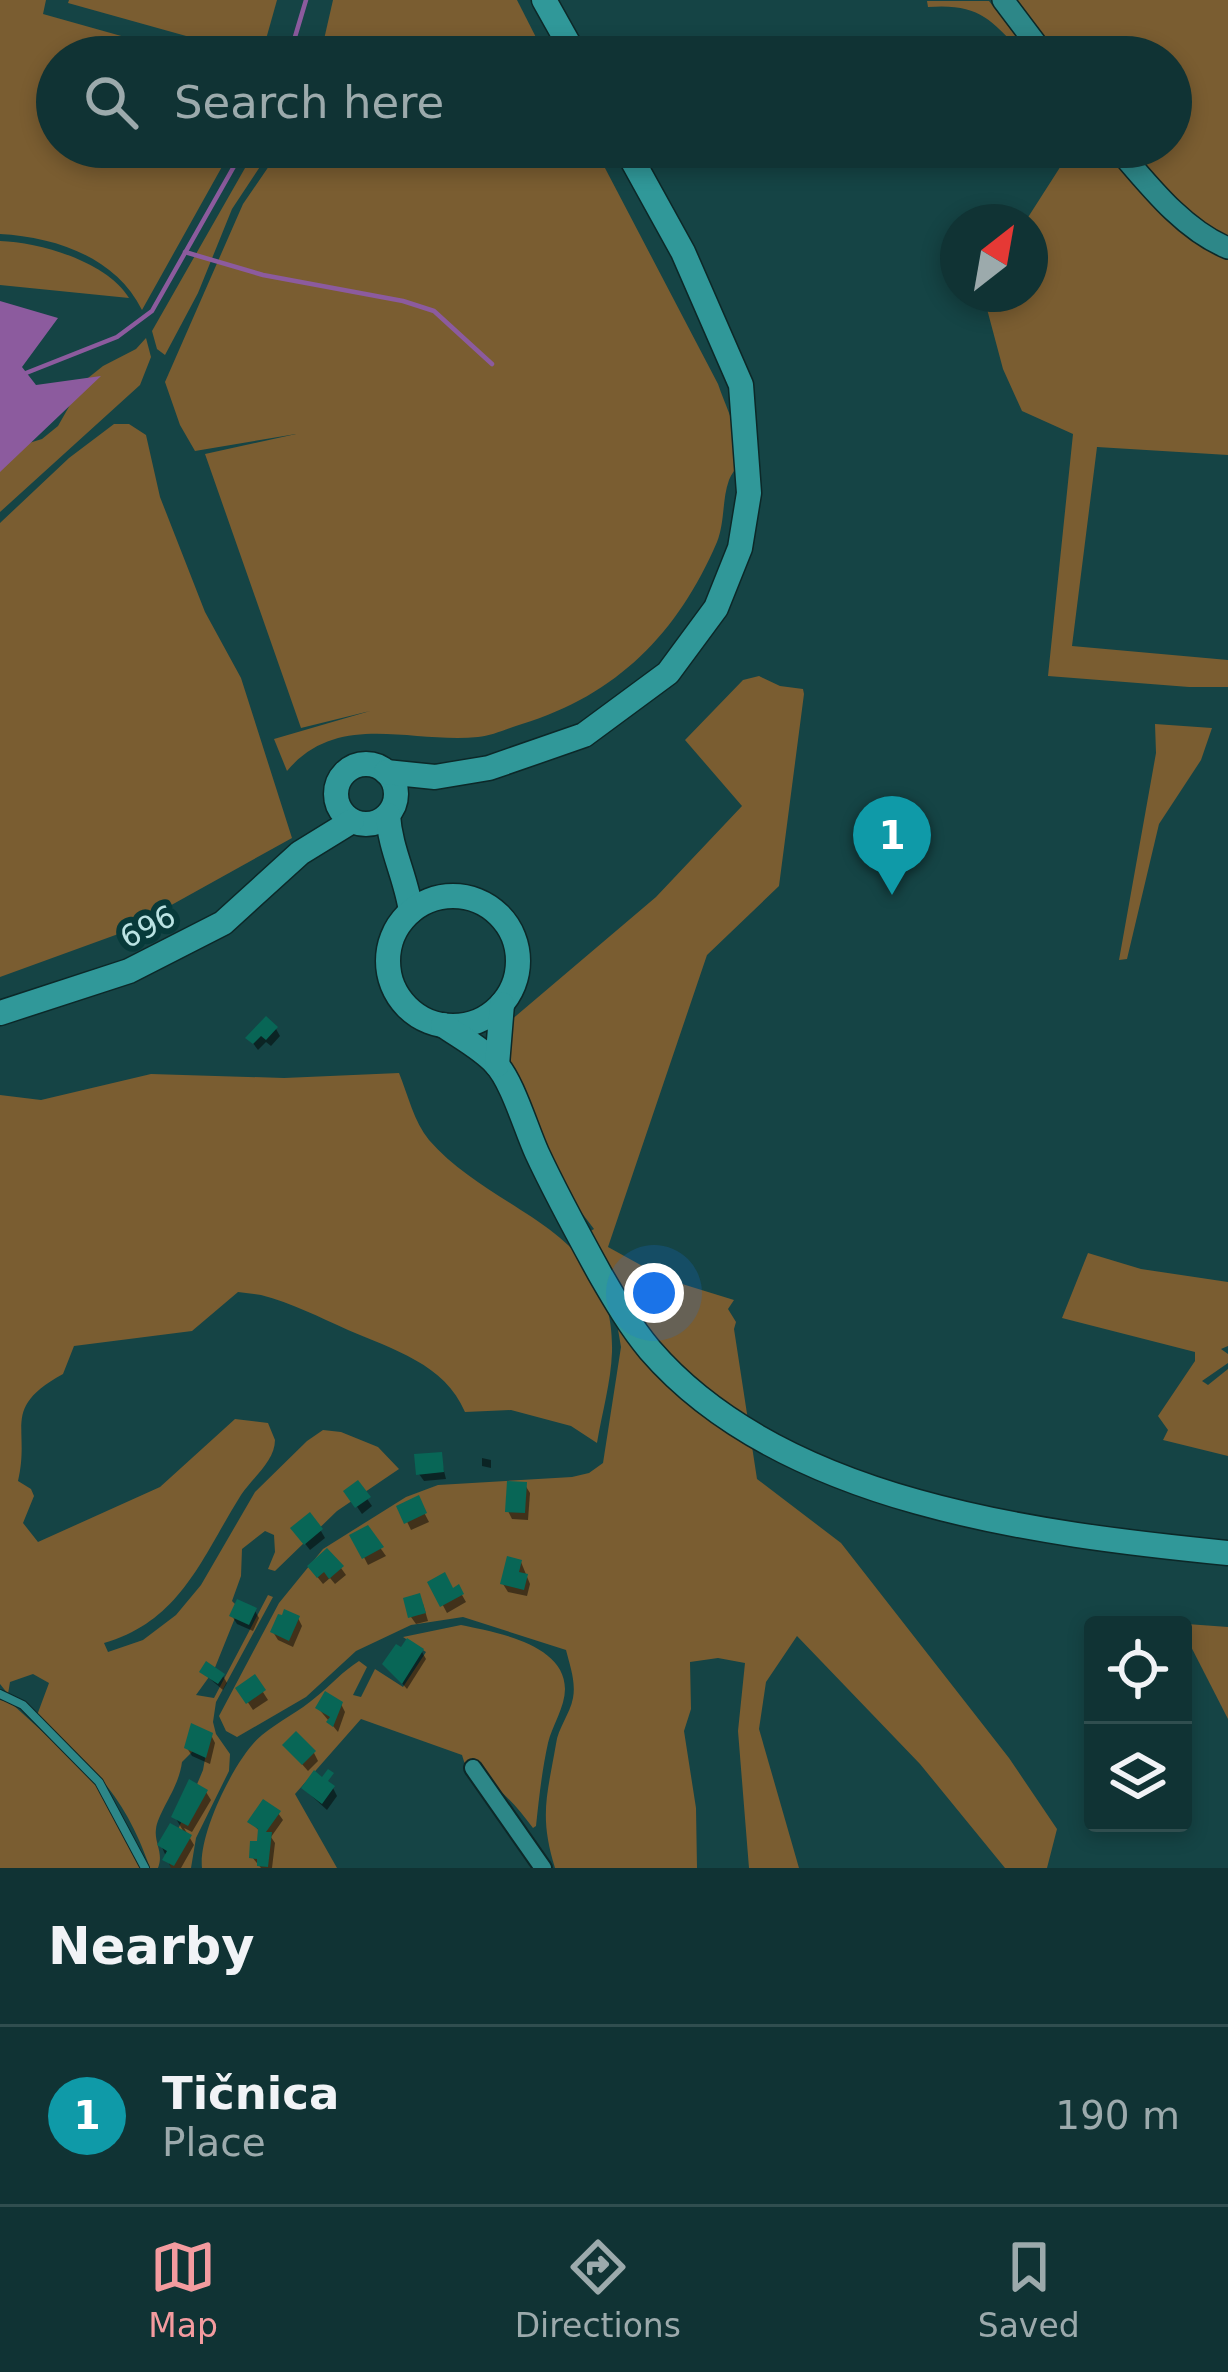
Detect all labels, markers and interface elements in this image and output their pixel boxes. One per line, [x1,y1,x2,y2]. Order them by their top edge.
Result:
search box [36,36,1192,168]
icon: search [78,69,144,135]
text: Search here [174,76,444,129]
north arrow [940,204,1048,312]
pin: 1 [853,796,931,895]
street label: 696 [114,898,181,955]
your location [624,1263,684,1323]
map controls [1084,1616,1192,1832]
button: locate [1084,1616,1192,1724]
button: layers [1084,1724,1192,1832]
text: Nearby [48,1917,255,1976]
text: Tičnica [162,2067,339,2120]
text: 1 [73,2093,101,2138]
text: 190 m [1055,2093,1180,2138]
text: Place [162,2120,266,2165]
tab: Map [148,2234,218,2345]
tab: Directions [515,2234,681,2345]
tab: Saved [978,2234,1080,2345]

